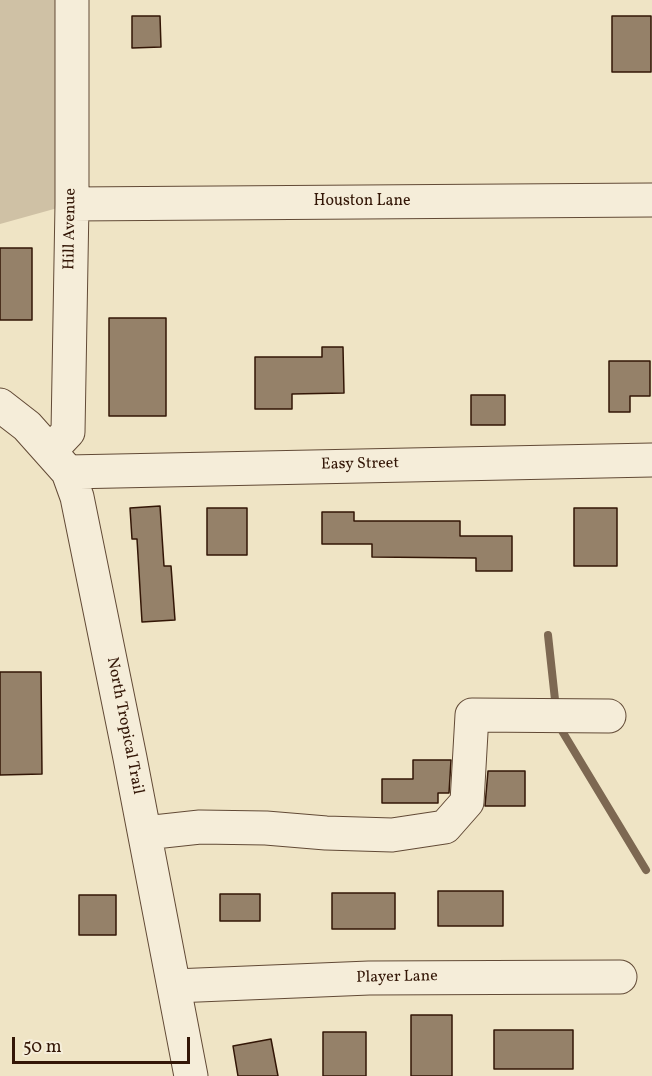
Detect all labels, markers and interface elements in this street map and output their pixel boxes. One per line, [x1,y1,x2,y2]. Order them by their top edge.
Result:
street label: Hill Avenue [61,188,81,270]
street label: Houston Lane [313,192,411,212]
street label: Easy Street [321,455,399,475]
street label: North Tropical Trail [101,656,147,796]
street label: Player Lane [356,968,438,988]
scale bar [15,1025,194,1063]
text: 50 m [23,1035,62,1060]

